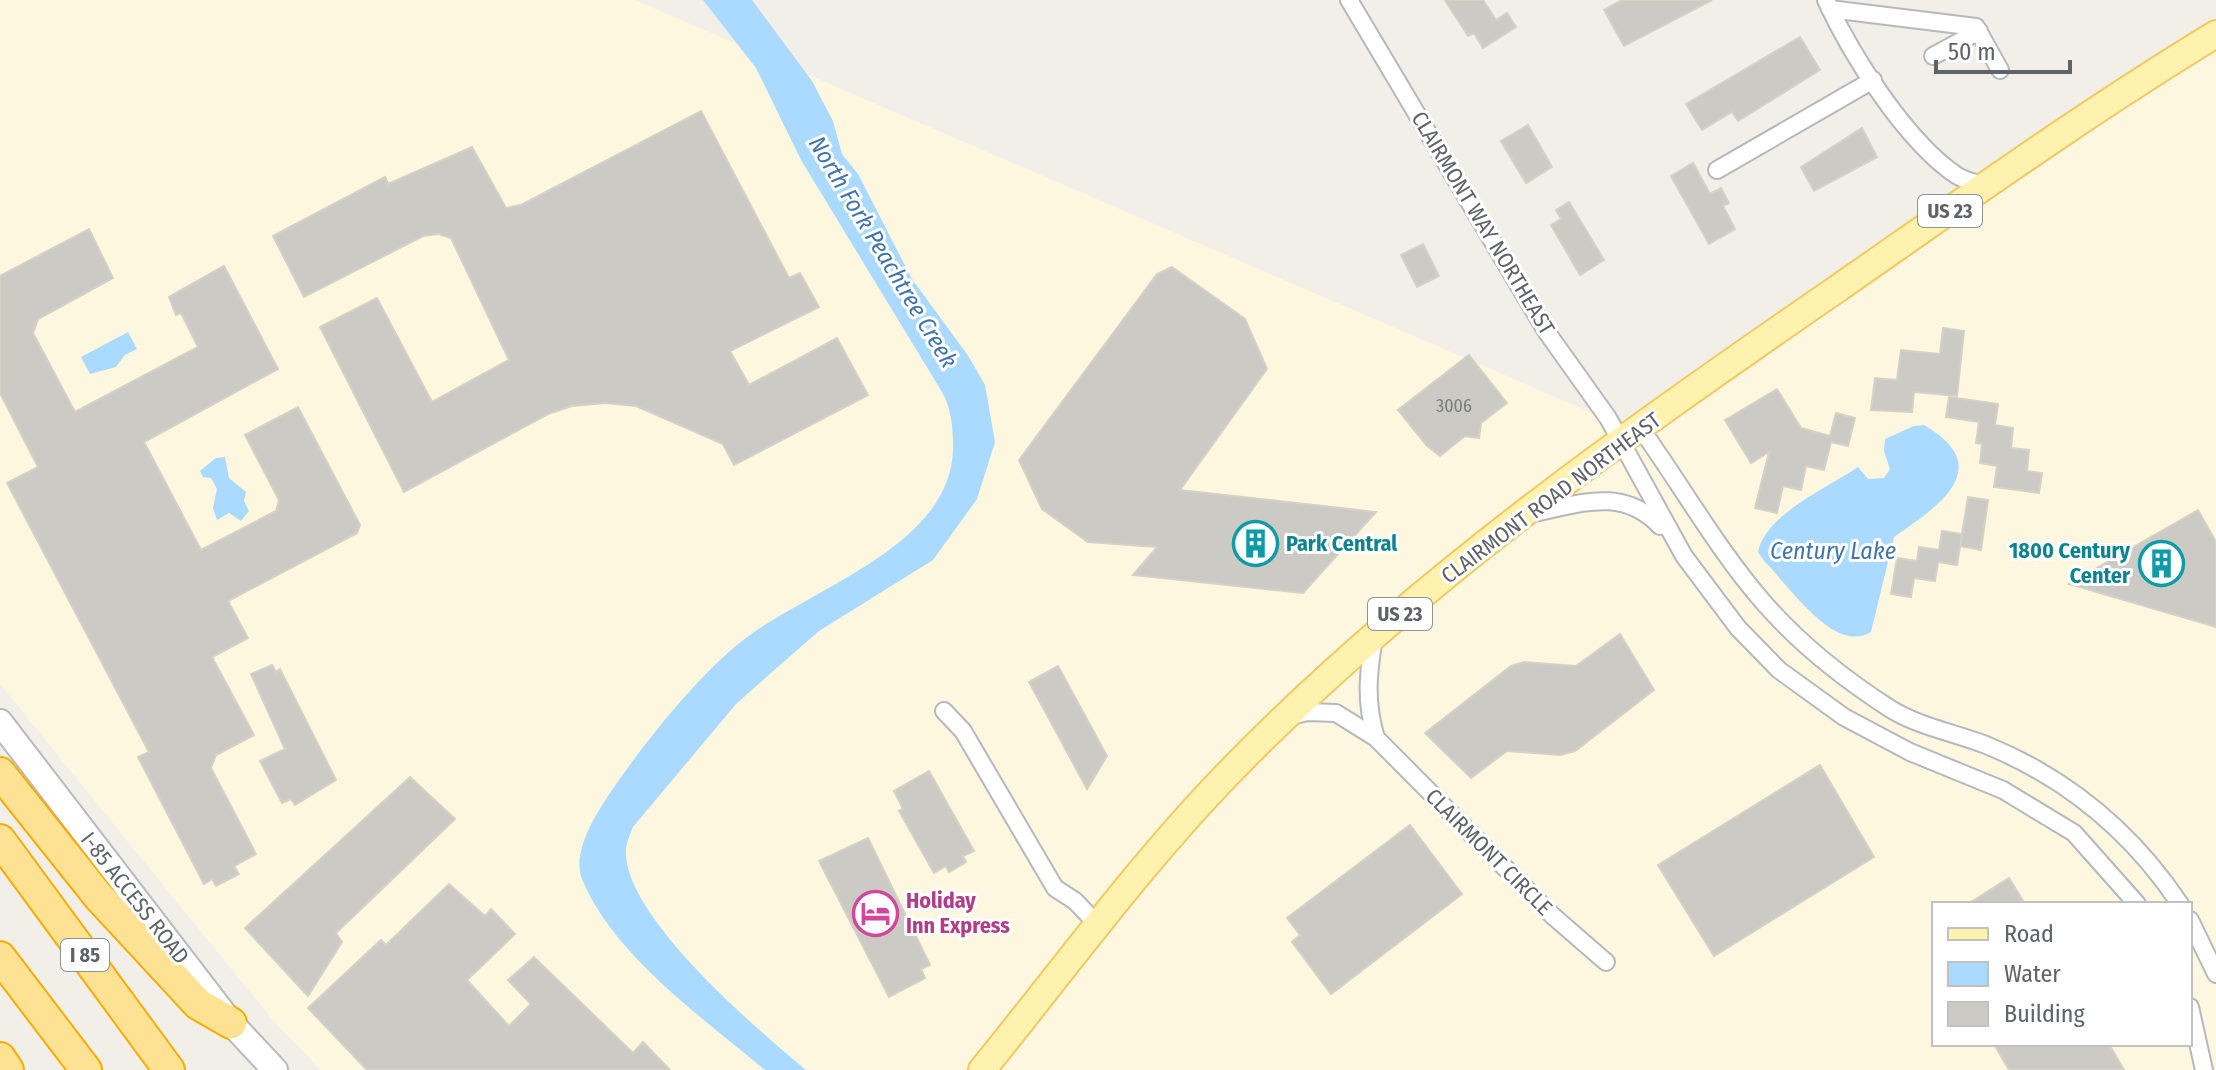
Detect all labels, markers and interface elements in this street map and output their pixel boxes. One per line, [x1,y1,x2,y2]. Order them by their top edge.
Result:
scale bar [1936,24,2070,74]
text: 50 m [1948,38,1996,66]
street label: CLAIRMONT WAY NORTHEAST [1405,106,1561,340]
water label: North Fork Peachtree Creek [803,131,963,373]
road number: US 23 [1918,195,1982,227]
house number: 3006 [1436,395,1472,417]
street label: CLAIRMONT ROAD NORTHEAST [1436,406,1667,589]
building icon: Park Central [1231,519,1279,567]
place label: Park Central [1286,530,1398,557]
water label: Century Lake [1770,537,1896,565]
place label: 1800 Century Center [2009,537,2131,589]
building icon: 1800 Century Center [2137,539,2185,587]
road number: US 23 [1368,598,1432,630]
street label: CLAIRMONT CIRCLE [1420,783,1558,921]
street label: I-85 ACCESS ROAD [75,827,195,969]
place label: Holiday Inn Express [906,887,1010,939]
hotel icon: Holiday Inn Express [851,889,899,937]
legend [1932,902,2192,1046]
text: Road [2004,920,2054,948]
road number: I 85 [61,939,109,971]
text: Water [2004,960,2061,988]
text: Building [2004,1000,2086,1028]

